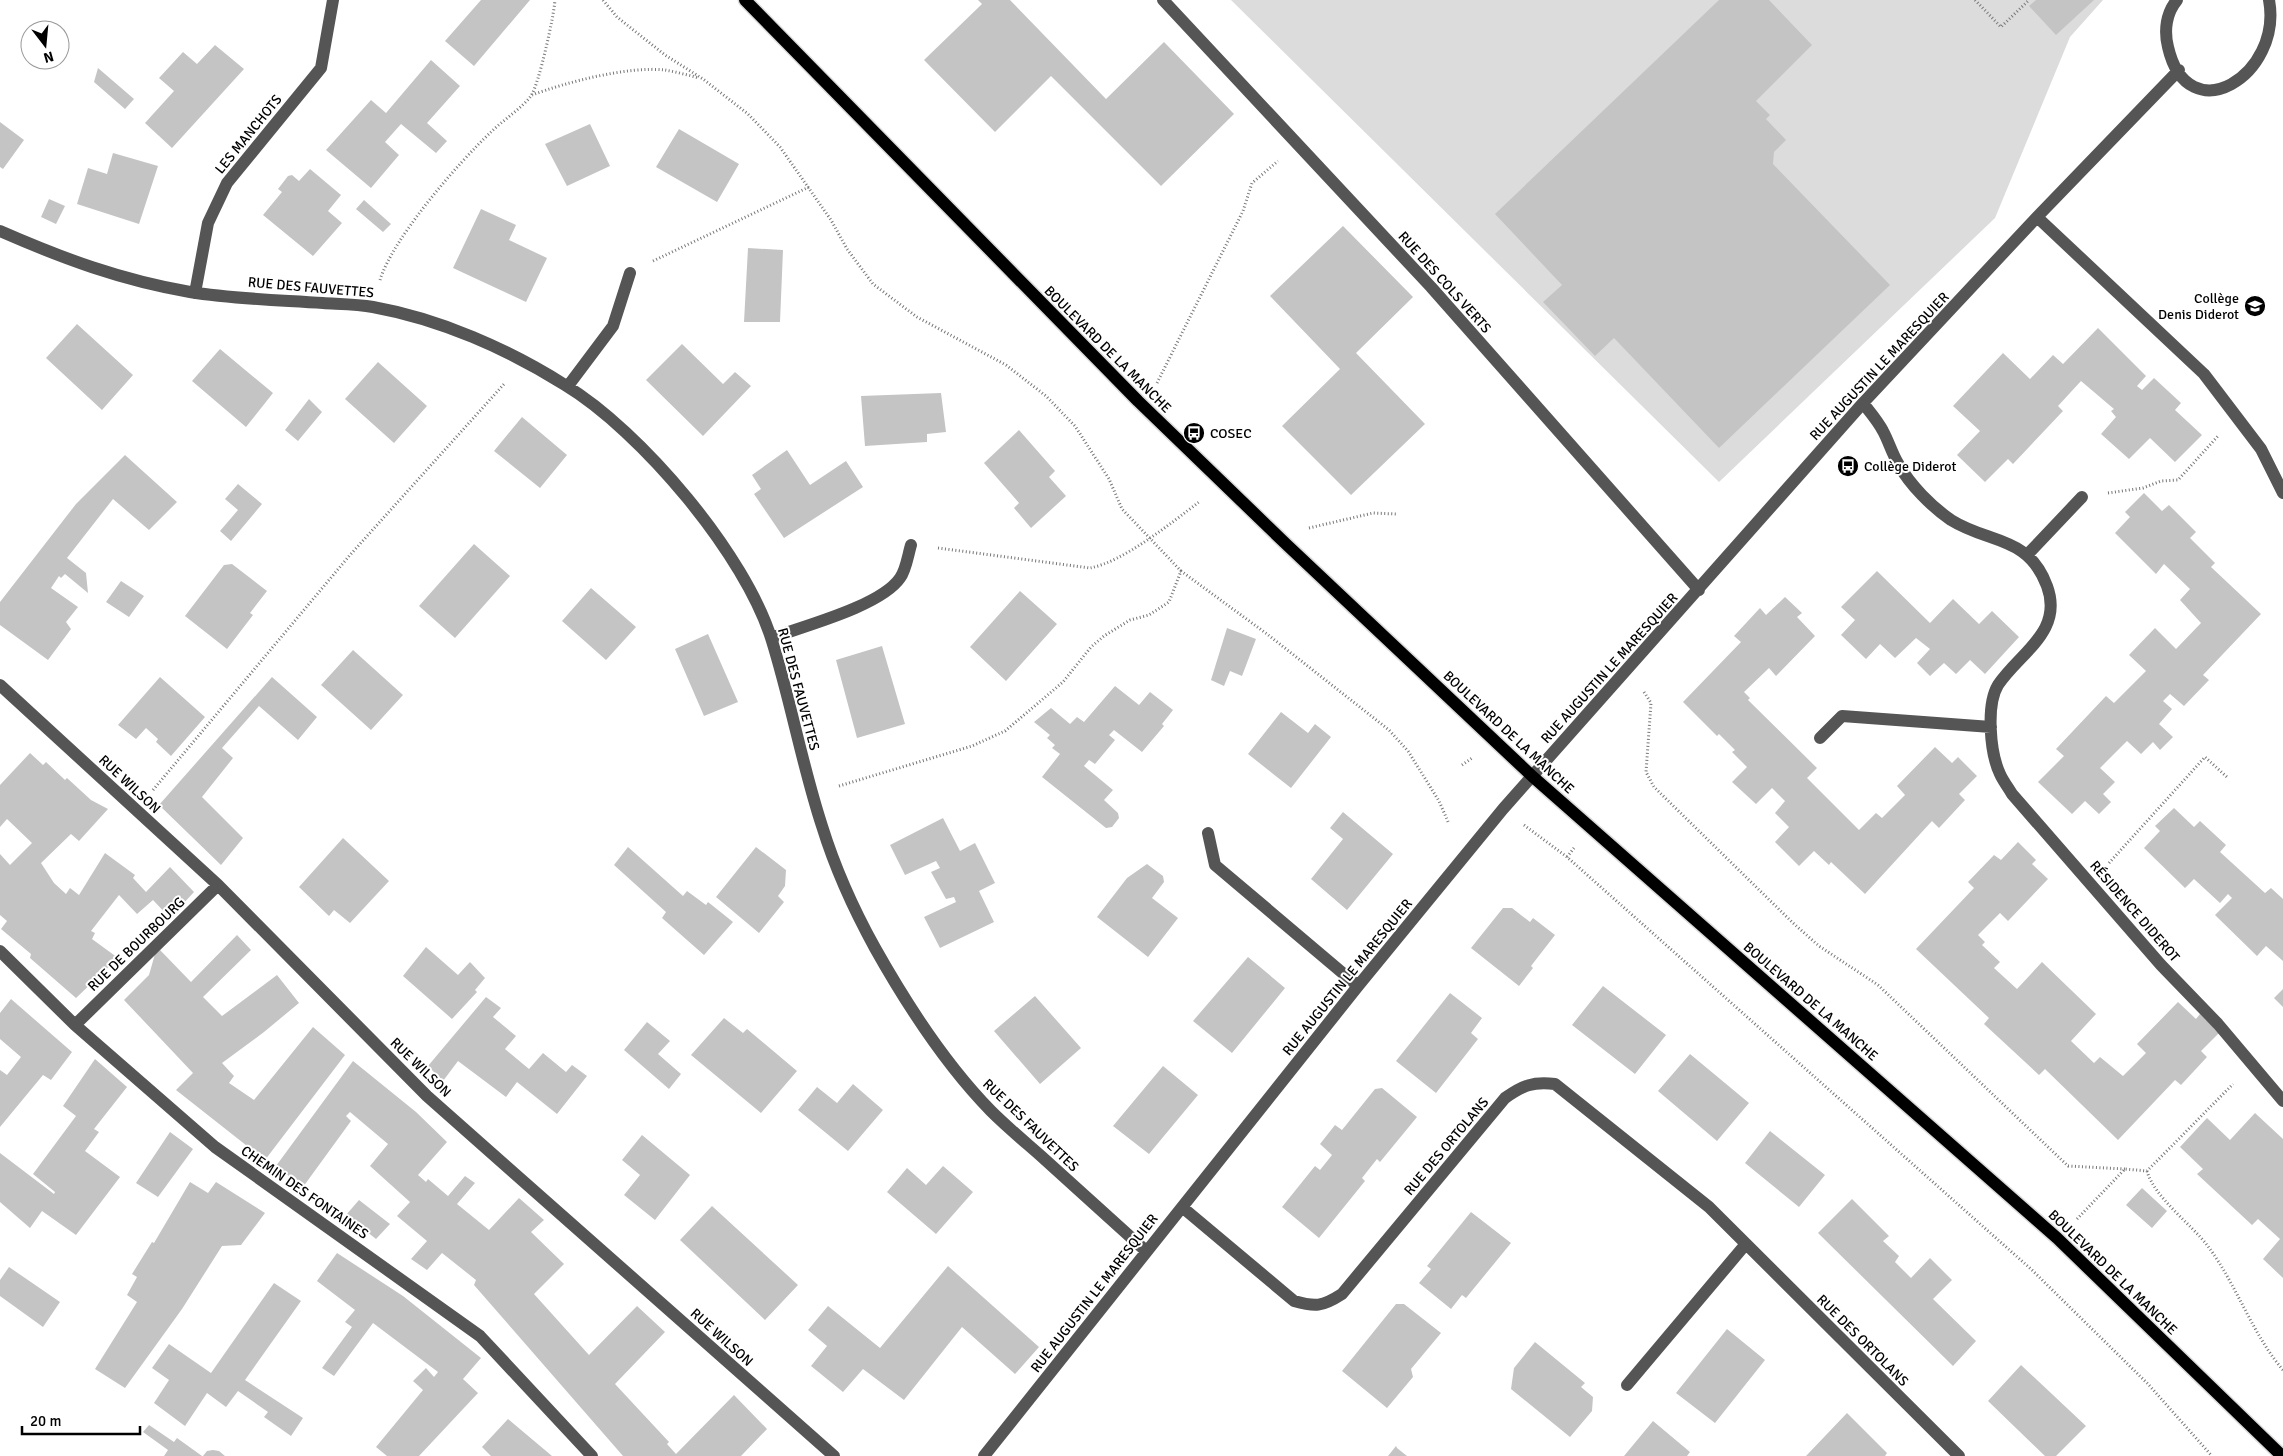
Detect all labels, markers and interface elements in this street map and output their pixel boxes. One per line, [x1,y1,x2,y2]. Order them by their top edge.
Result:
north arrow [20,20,70,70]
text: N [41,48,55,67]
street label: LES MANCHOTS [211,91,286,177]
street label: RUE DES COLS VERTS [1395,228,1495,337]
street label: RUE DES FAUVETTES [247,274,375,301]
street label: BOULEVARD DE LA MANCHE [1041,282,1175,416]
street label: RUE AUGUSTIN LE MARESQUIER [1806,289,1953,444]
place label: Collège Denis Diderot [2158,290,2239,323]
school or university icon: Collège Denis Diderot [2243,294,2267,318]
bus stop icon: COSEC [1182,421,1206,445]
place label: COSEC [1210,425,1252,442]
bus stop icon: Collège Diderot [1836,454,1860,478]
place label: Collège Diderot [1864,458,1956,475]
street label: RUE AUGUSTIN LE MARESQUIER [1537,590,1681,747]
street label: RUE DES FAUVETTES [774,626,823,753]
street label: BOULEVARD DE LA MANCHE [1440,667,1578,797]
street label: RUE WILSON [95,751,164,817]
street label: RÉSIDENCE DIDEROT [2086,857,2183,965]
street label: RUE DE BOURBOURG [84,894,188,995]
street label: RUE AUGUSTIN LE MARESQUIER [1279,896,1416,1059]
street label: BOULEVARD DE LA MANCHE [1740,938,1881,1064]
street label: RUE WILSON [387,1034,455,1101]
street label: RUE DES FAUVETTES [979,1075,1082,1176]
street label: RUE DES ORTOLANS [1400,1094,1492,1199]
street label: CHEMIN DES FONTAINES [238,1142,372,1243]
street label: BOULEVARD DE LA MANCHE [2045,1206,2181,1338]
street label: RUE AUGUSTIN LE MARESQUIER [1027,1211,1162,1376]
street label: RUE DES ORTOLANS [1813,1291,1912,1390]
street label: RUE WILSON [687,1305,756,1370]
scale bar [22,1404,140,1436]
text: 20 m [30,1412,61,1430]

